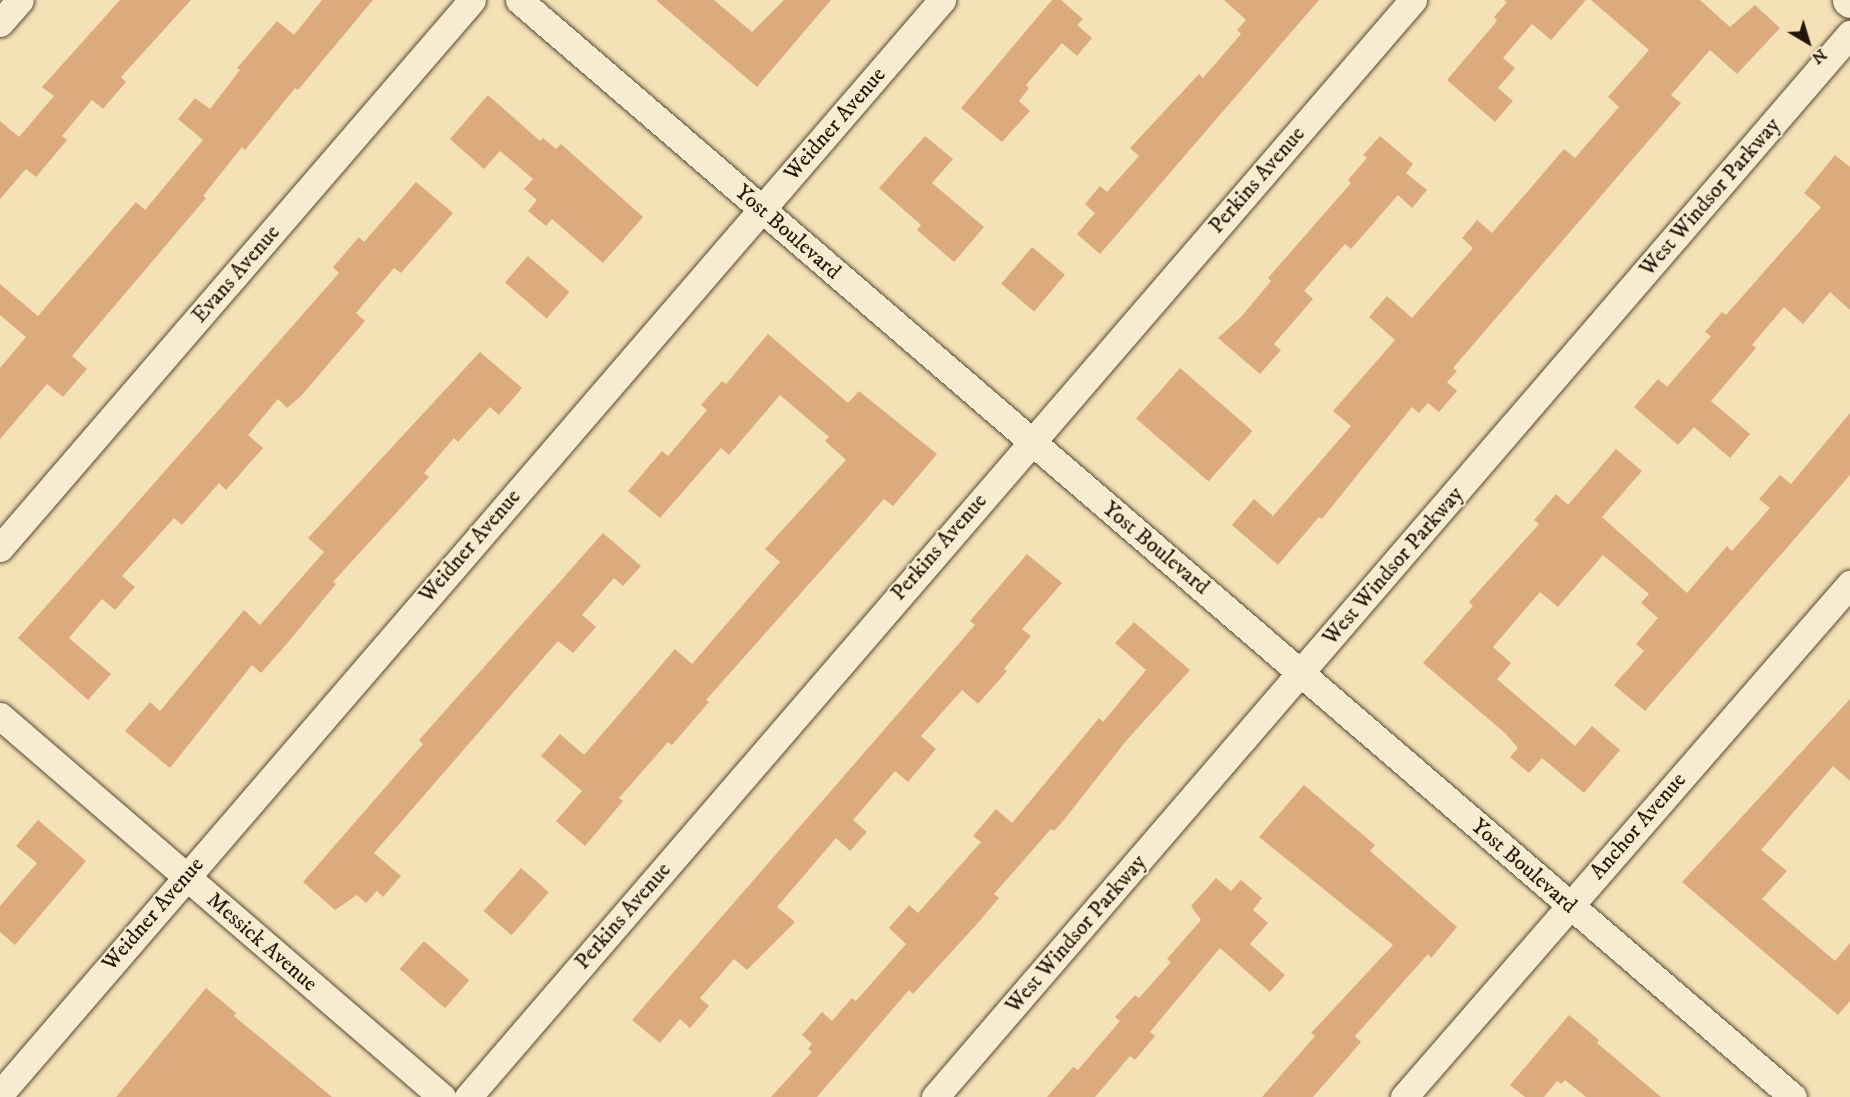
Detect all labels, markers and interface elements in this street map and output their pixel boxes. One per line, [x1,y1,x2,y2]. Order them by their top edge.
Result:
north arrow [1778,12,1838,72]
text: N [1808,44,1830,68]
street label: Weidner Avenue [779,62,891,186]
street label: West Windsor Parkway [1634,112,1786,282]
street label: Perkins Avenue [1203,121,1311,239]
street label: Yost Boulevard [730,179,846,285]
street label: Evans Avenue [186,220,286,328]
street label: West Windsor Parkway [1317,481,1469,651]
street label: Weidner Avenue [414,484,526,608]
street label: Perkins Avenue [885,488,993,606]
street label: Yost Boulevard [1097,496,1215,600]
street label: Anchor Avenue [1584,767,1692,885]
street label: Yost Boulevard [1466,813,1582,919]
street label: West Windsor Parkway [1000,849,1152,1019]
street label: Weidner Avenue [97,852,209,976]
street label: Perkins Avenue [569,857,677,975]
street label: Messick Avenue [201,887,323,997]

